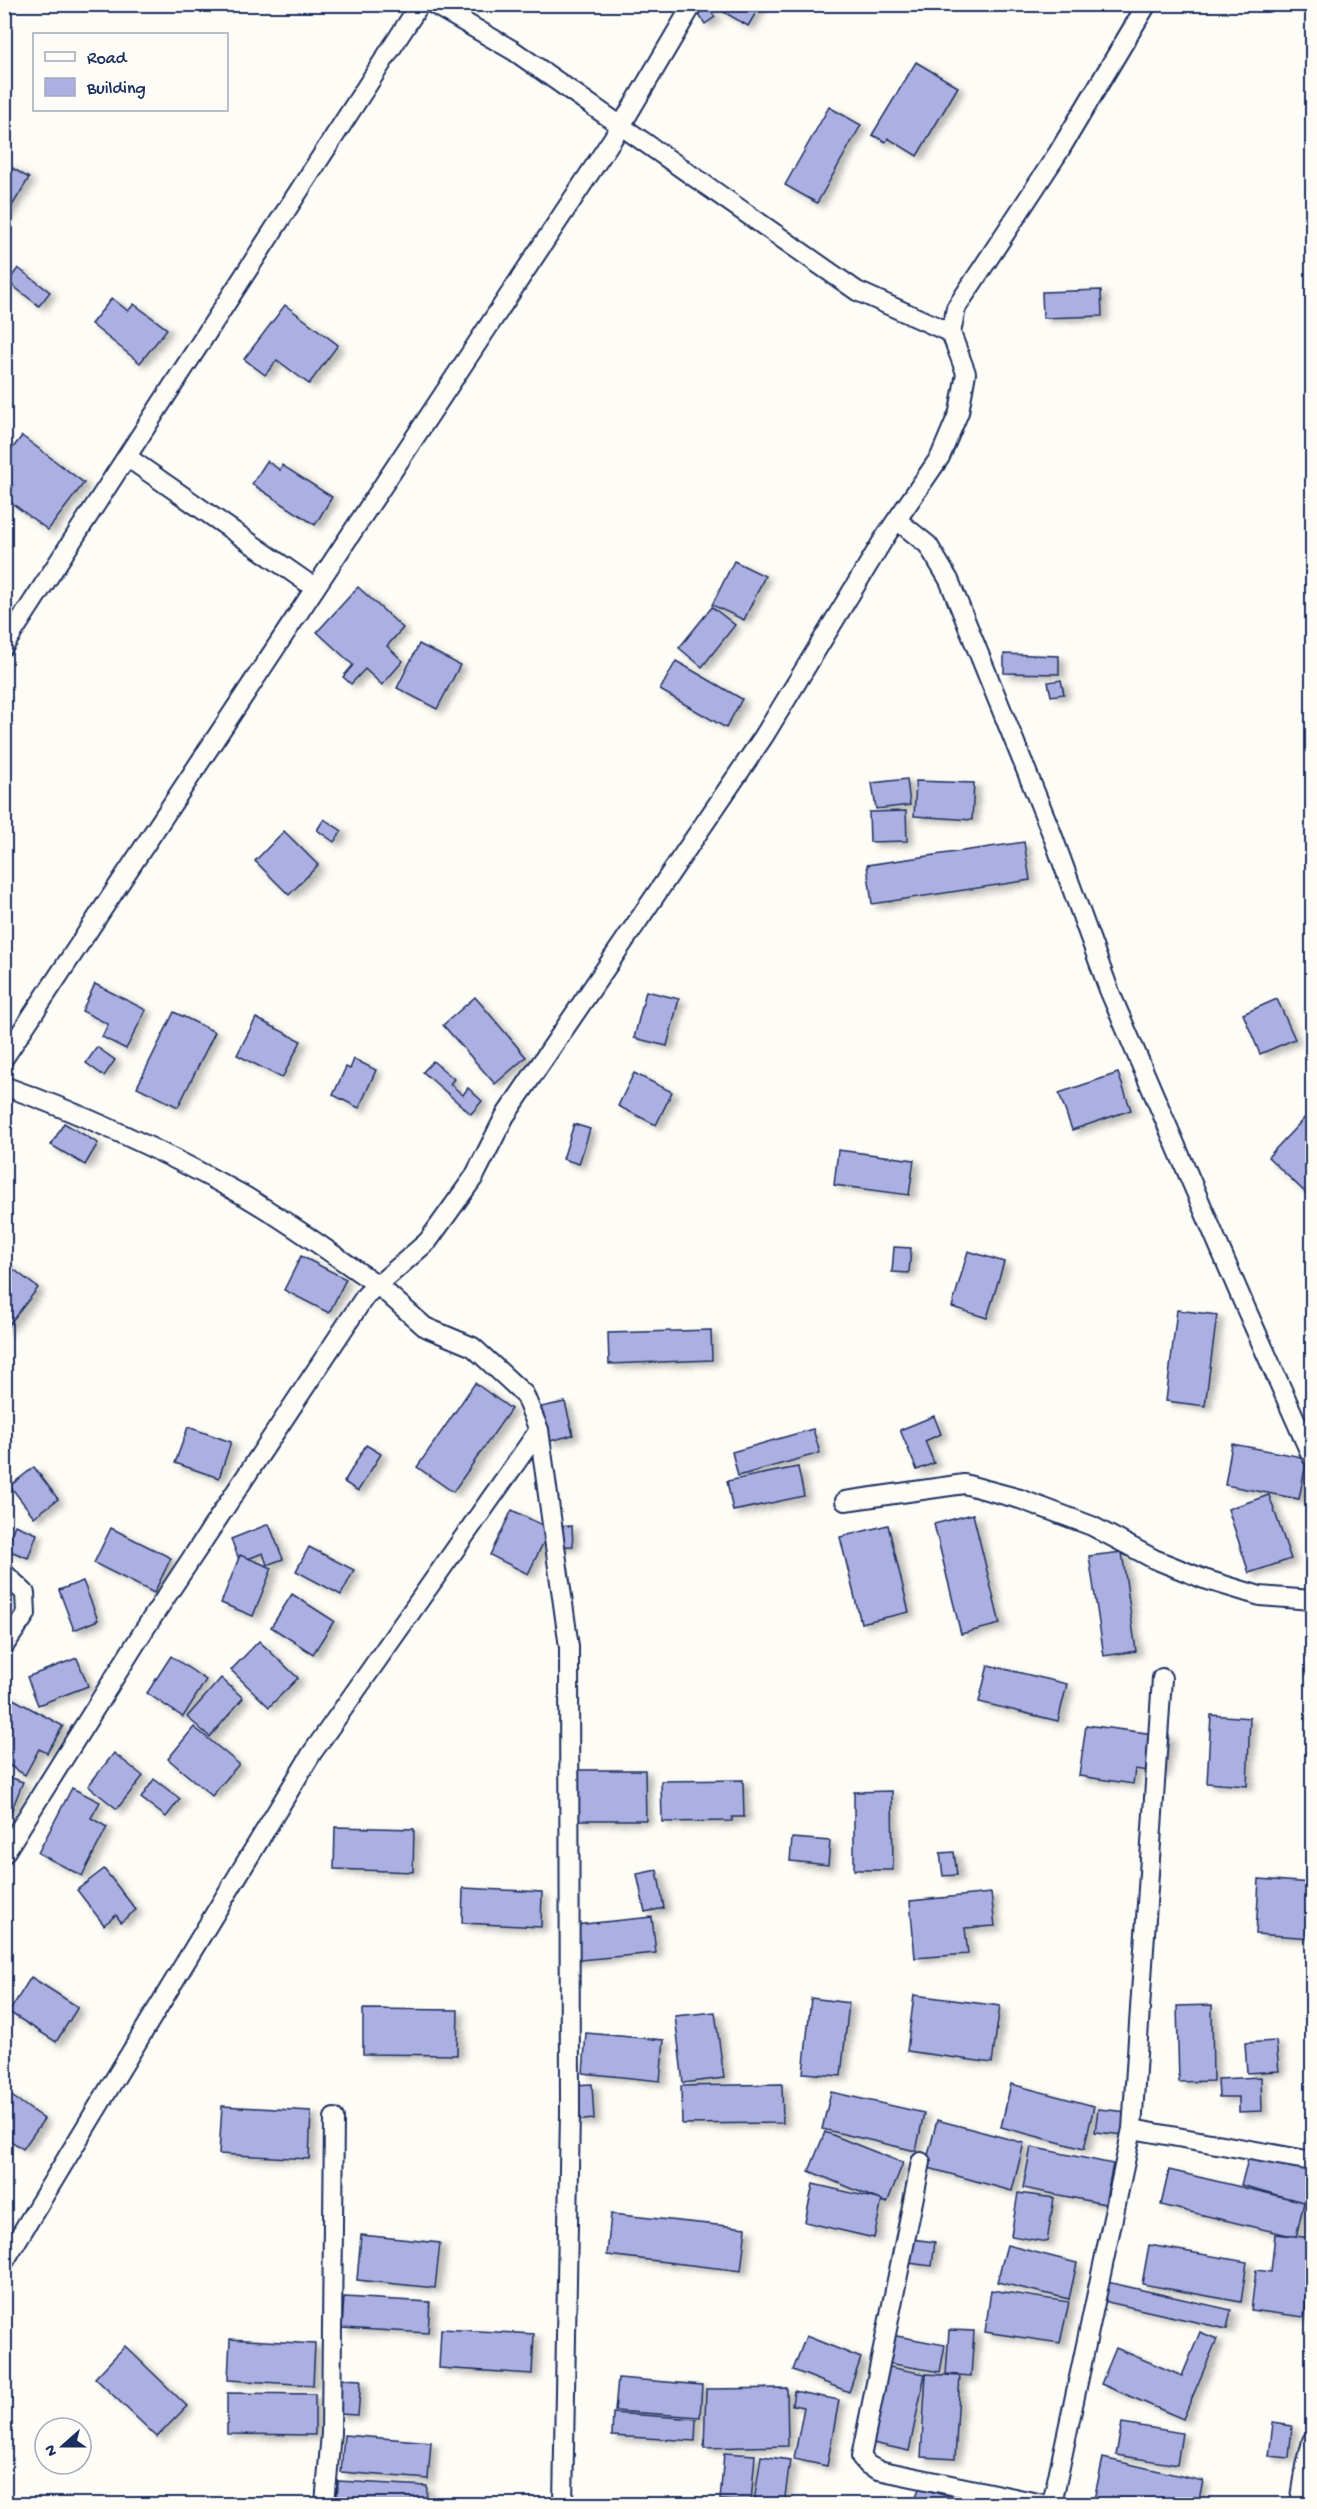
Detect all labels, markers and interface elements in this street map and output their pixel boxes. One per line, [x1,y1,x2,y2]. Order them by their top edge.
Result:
legend [33,33,228,111]
text: Road [87,49,128,70]
text: Building [86,79,146,100]
north arrow [33,2416,93,2476]
text: N [41,2441,63,2458]

